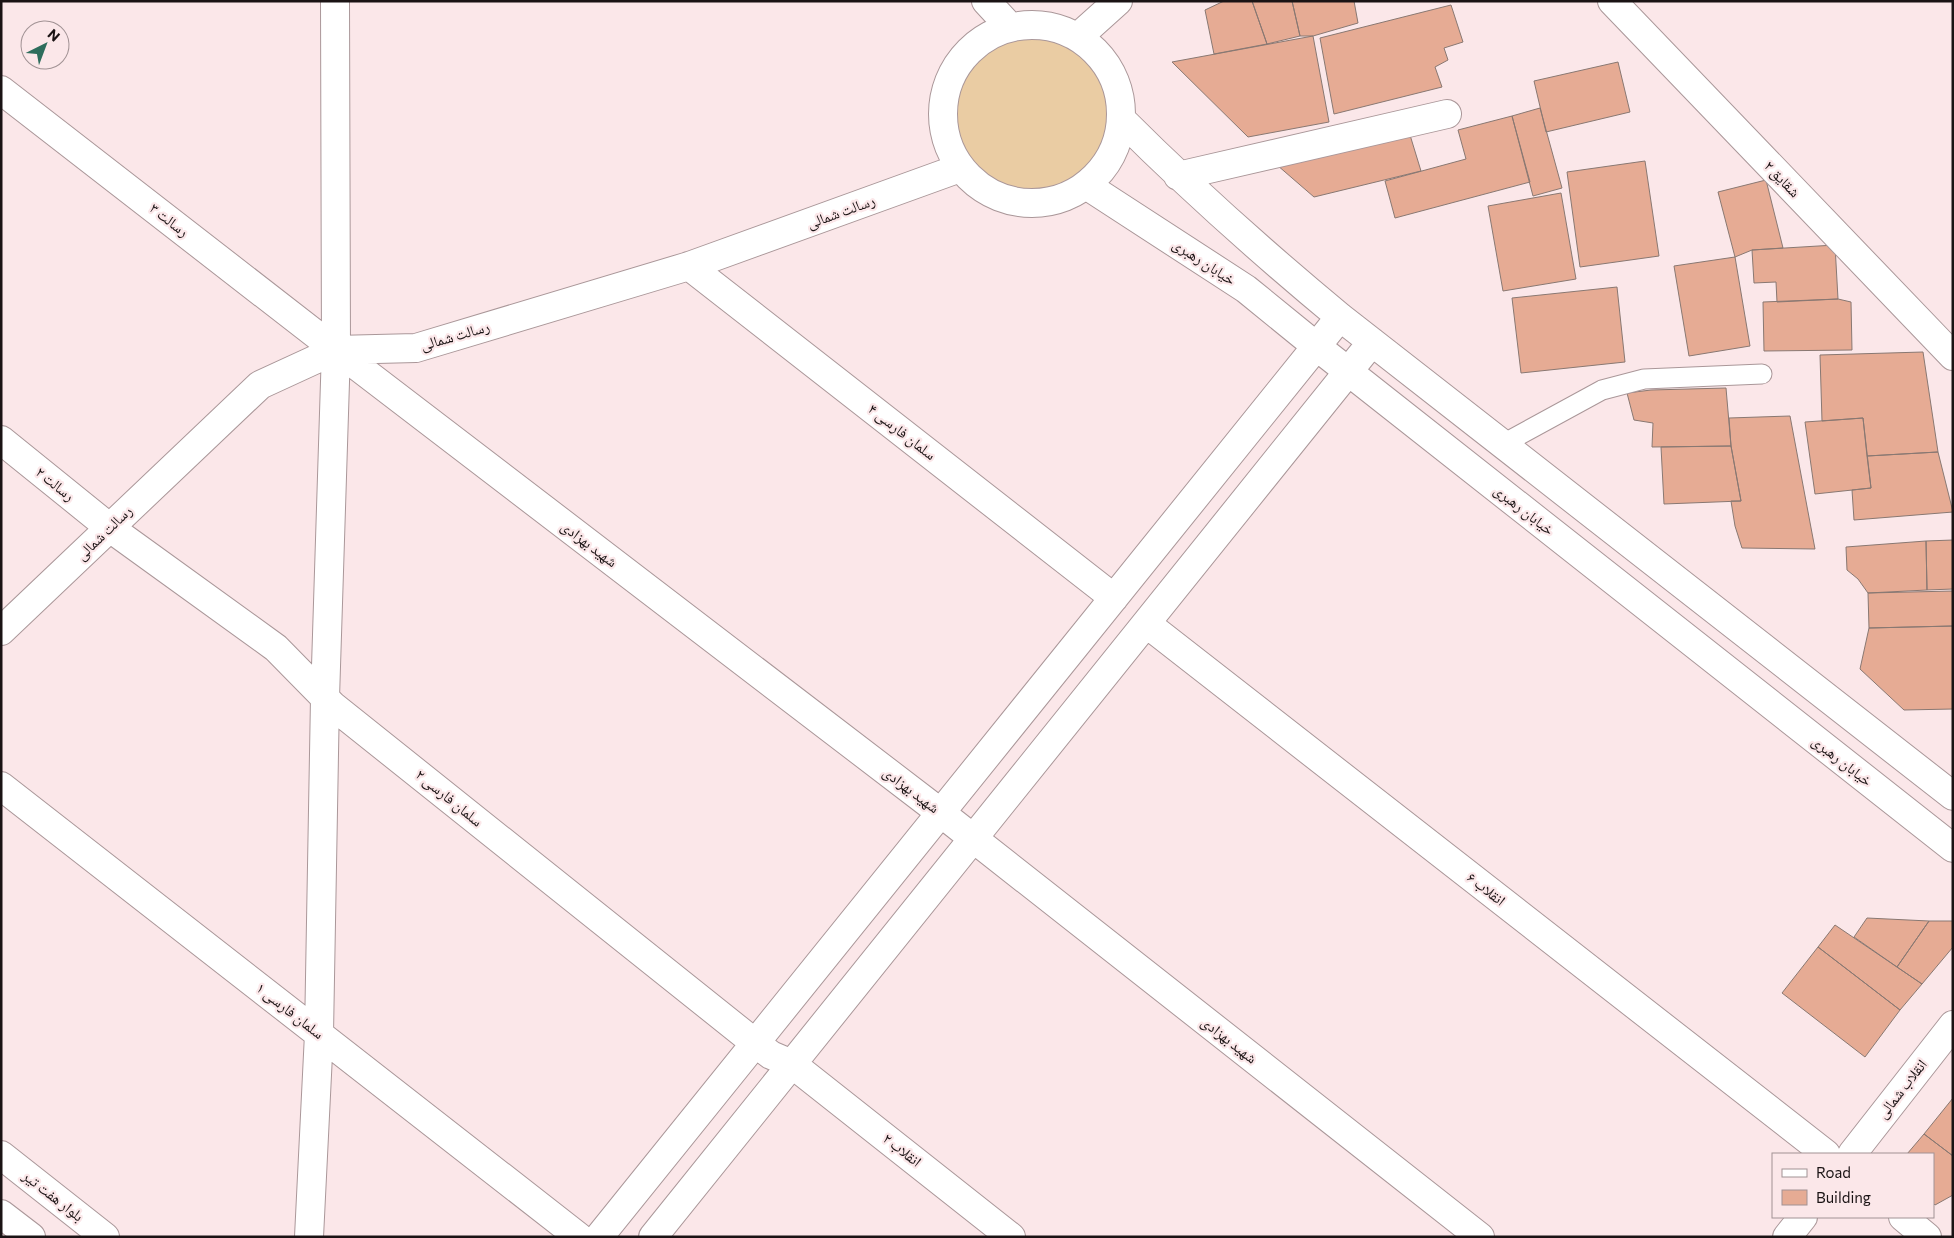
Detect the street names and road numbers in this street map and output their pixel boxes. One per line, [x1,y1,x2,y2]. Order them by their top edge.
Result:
street label: شقایق ۲ [1760,156,1805,202]
street label: رسالت شمالی [804,190,878,234]
street label: رسالت ۳ [146,198,193,241]
street label: خیابان رهبری [1169,234,1240,290]
street label: رسالت شمالی [418,317,492,355]
street label: سلمان فارسی ۴ [864,399,940,465]
street label: رسالت ۲ [32,462,79,505]
street label: خیابان رهبری [1490,480,1559,540]
street label: رسالت شمالی [71,501,137,565]
street label: شهید بهزادی [557,516,621,572]
street label: خیابان رهبری [1808,731,1877,791]
street label: شهید بهزادی [879,762,943,818]
street label: سلمان فارسی ۲ [411,765,487,831]
street label: انقلاب ۶ [1464,868,1509,909]
street label: سلمان فارسی ۱ [252,978,328,1044]
street label: شهید بهزادی [1197,1012,1261,1068]
street label: انقلاب شمالی [1872,1055,1932,1123]
street label: انقلاب ۲ [880,1129,925,1170]
street label: بلوار هفت تیر [18,1165,88,1225]

